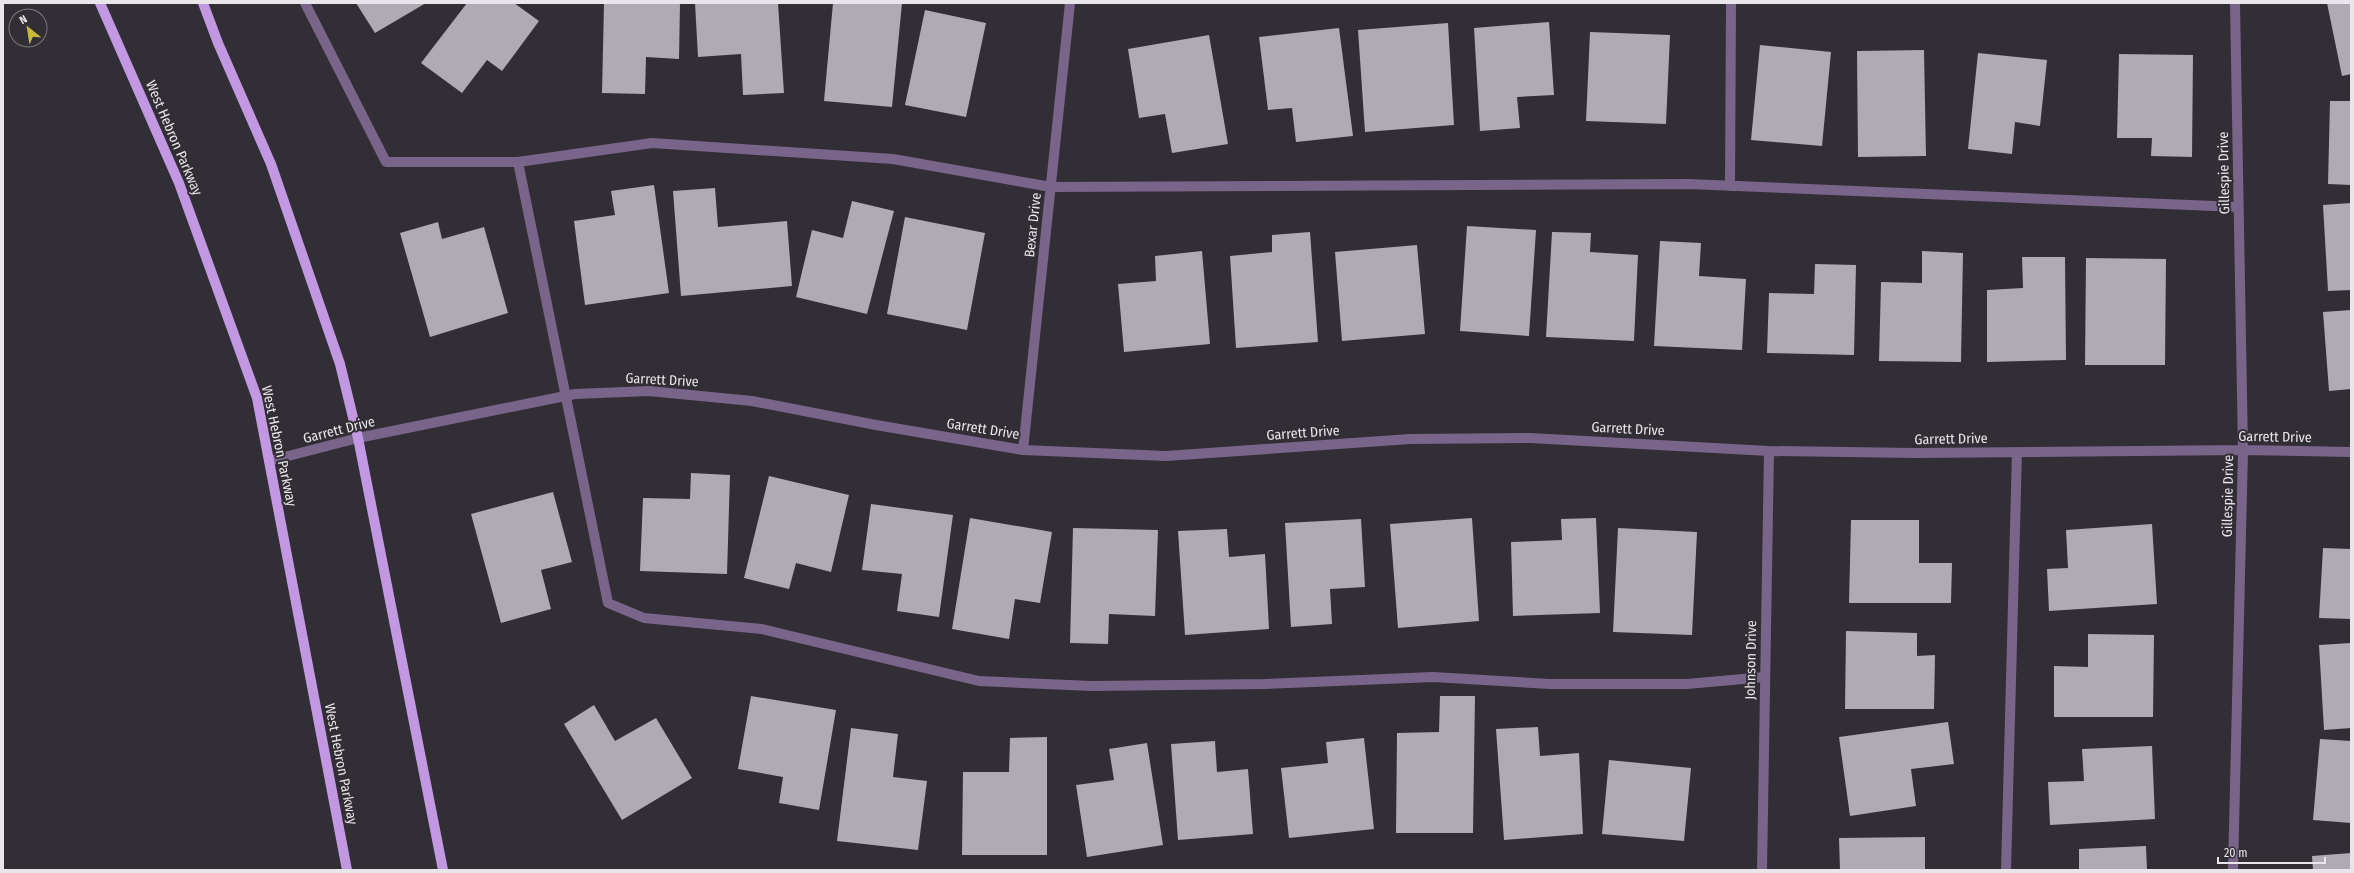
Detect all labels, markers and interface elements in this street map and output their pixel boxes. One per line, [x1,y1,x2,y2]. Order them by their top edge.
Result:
north arrow [8,8,48,48]
text: N [17,12,29,27]
street label: West Hebron Parkway [142,78,206,199]
street label: Gillespie Drive [2215,131,2233,214]
street label: Bexar Drive [1021,192,1045,258]
street label: Garrett Drive [625,370,699,390]
street label: West Hebron Parkway [258,384,300,509]
street label: Garrett Drive [301,413,377,447]
street label: Garrett Drive [945,415,1021,443]
street label: Garrett Drive [1591,419,1665,439]
street label: Garrett Drive [1266,422,1340,444]
street label: Garrett Drive [2238,428,2312,446]
street label: Garrett Drive [1914,430,1988,448]
street label: Gillespie Drive [2219,454,2237,537]
street label: Johnson Drive [1742,620,1760,700]
street label: West Hebron Parkway [321,702,361,827]
scale bar [2218,839,2325,865]
text: 20 m [2224,846,2248,860]

